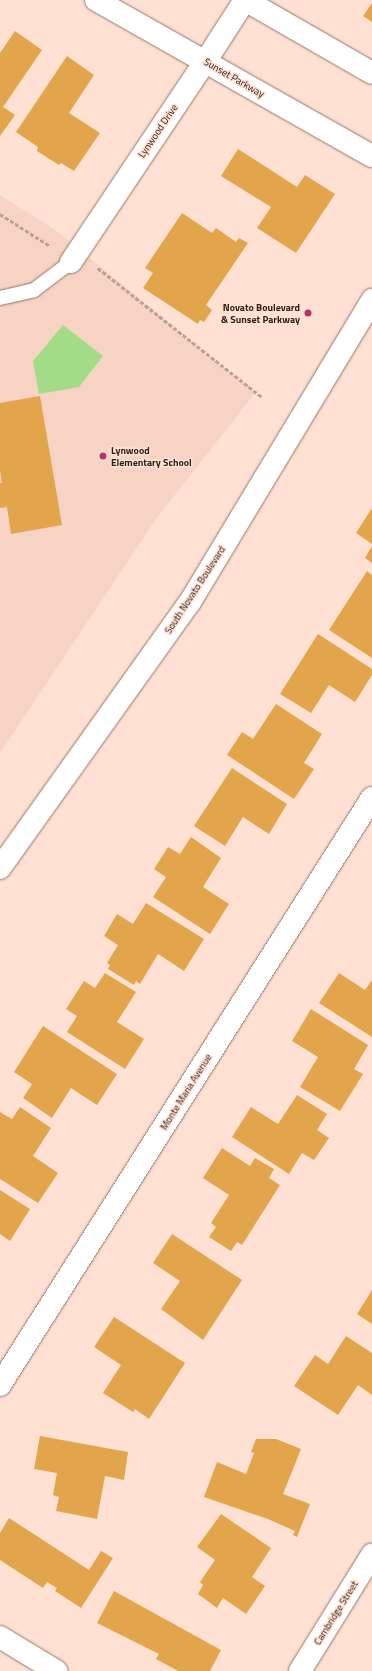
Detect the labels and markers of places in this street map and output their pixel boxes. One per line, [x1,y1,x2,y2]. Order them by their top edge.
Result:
place label: Novato Boulevard & Sunset Parkway [221,301,300,324]
marker: Novato Boulevard & Sunset Parkway [303,308,313,318]
place label: Lynwood Elementary School [111,444,192,468]
marker: Lynwood Elementary School [98,451,108,461]

